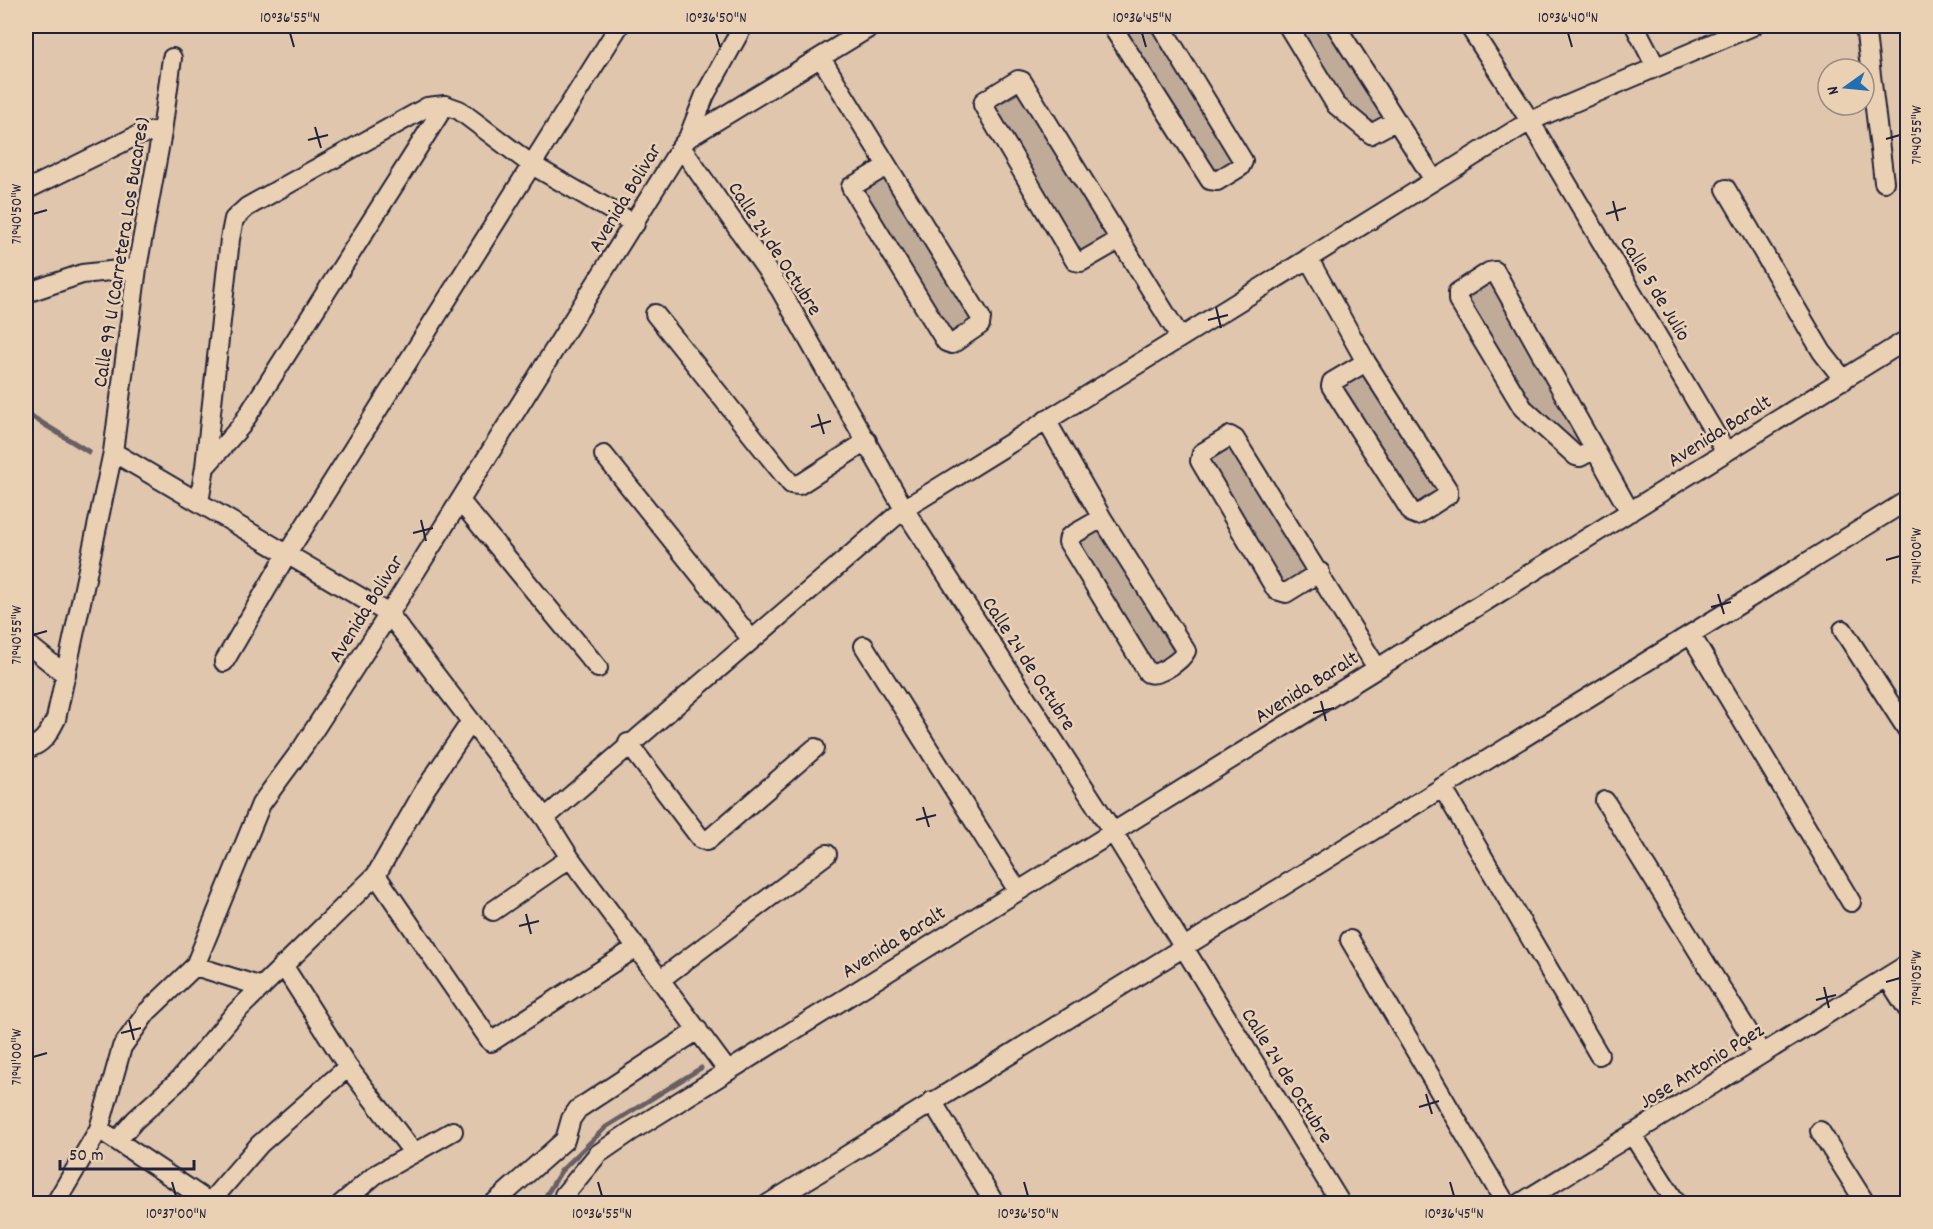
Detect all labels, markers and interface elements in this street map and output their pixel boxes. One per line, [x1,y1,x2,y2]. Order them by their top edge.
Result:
text: 10°36'55"N [260,8,320,30]
text: 10°36'50"N [685,8,747,30]
text: 10°36'45"N [1112,8,1172,30]
text: 10°36'40"N [1538,8,1598,30]
north arrow [1816,57,1876,117]
text: N [1822,83,1846,97]
text: 71°40'55"W [1907,105,1929,165]
street label: Calle 99 U (Carretera Los Bucares) [87,115,159,390]
street label: Avenida Bolivar [582,138,671,259]
street label: Calle 24 de Octubre [719,177,828,323]
text: 71°40'50"W [7,183,29,244]
street label: Calle 5 de Julio [1610,231,1697,348]
street label: Avenida Baralt [1663,389,1779,476]
text: 71°41'00"W [1907,527,1929,584]
street label: Avenida Bolivar [322,550,413,669]
street label: Calle 24 de Octubre [973,592,1082,738]
text: 71°40'55"W [7,605,29,665]
street label: Avenida Baralt [1250,645,1366,732]
street label: Avenida Baralt [837,900,953,987]
text: 71°41'05"W [1907,950,1929,1006]
street label: Calle 24 de Octubre [1232,1003,1339,1150]
street label: Jose Antonio Paez [1634,1017,1771,1118]
text: 71°41'00"W [7,1028,29,1085]
scale bar [60,1133,194,1171]
text: 50 m [69,1144,104,1169]
text: 10°37'00"N [146,1204,206,1226]
text: 10°36'55"N [572,1204,632,1226]
text: 10°36'50"N [997,1204,1059,1226]
text: 10°36'45"N [1424,1204,1484,1226]

